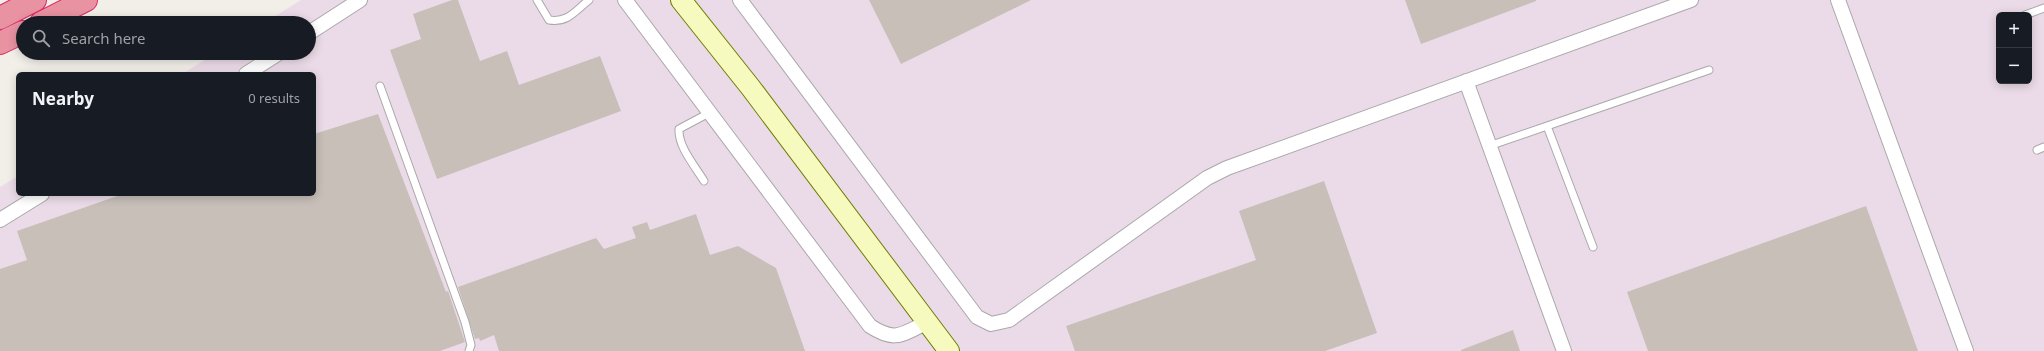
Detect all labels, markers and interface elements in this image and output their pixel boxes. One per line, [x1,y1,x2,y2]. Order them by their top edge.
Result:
map controls [1996,12,2032,84]
button: + [1996,12,2032,48]
search box [16,16,316,60]
icon: search [30,27,52,49]
text: Search here [62,28,145,48]
button: − [1996,48,2032,84]
text: Nearby [32,87,94,110]
text: 0 results [248,89,300,107]

